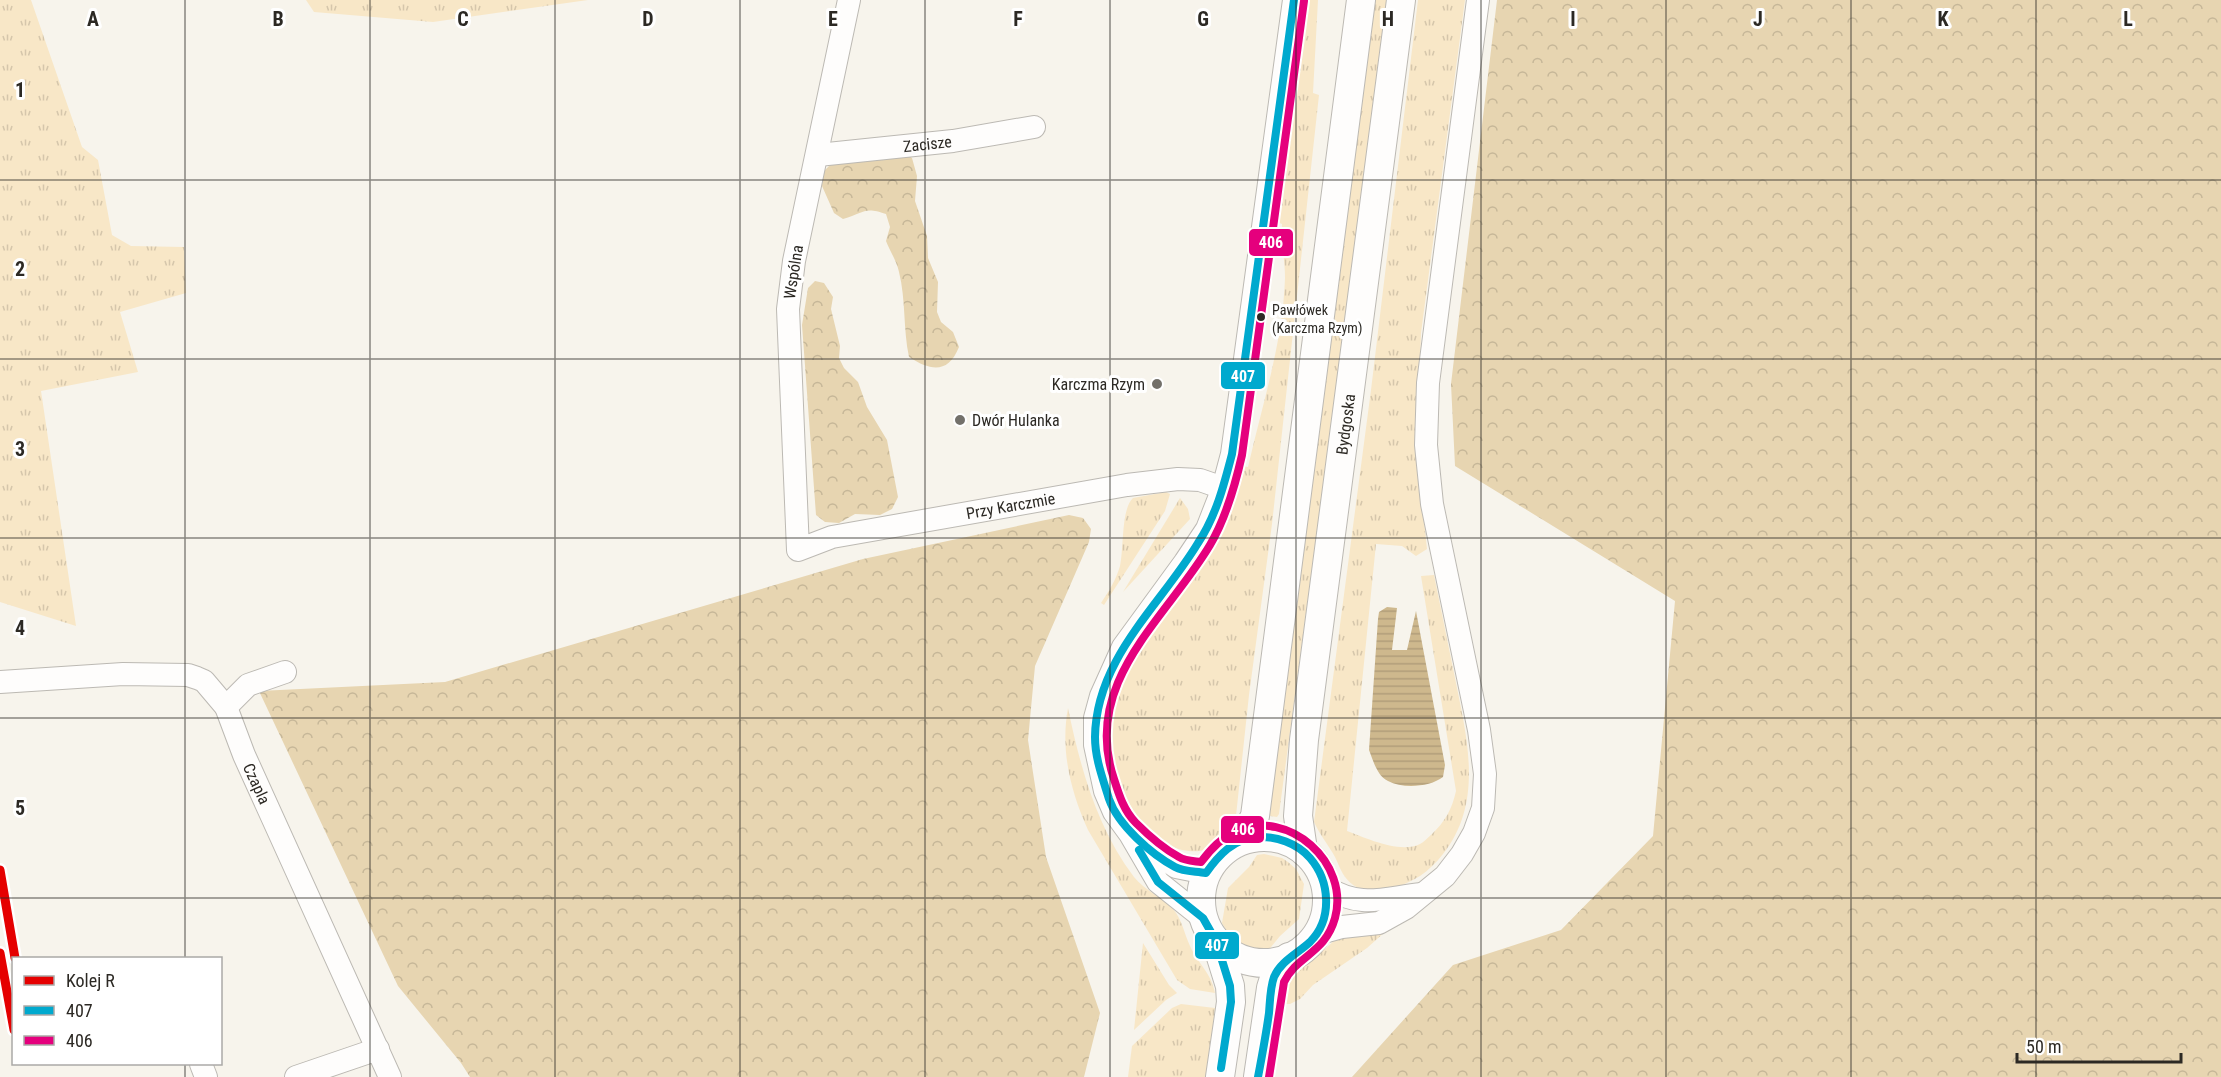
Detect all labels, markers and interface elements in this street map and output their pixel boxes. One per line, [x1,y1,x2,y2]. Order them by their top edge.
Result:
text: A [87,7,99,31]
text: B [272,7,284,31]
text: C [457,7,469,31]
text: D [642,7,654,31]
text: E [828,7,838,31]
text: F [1013,7,1023,31]
text: G [1197,7,1209,31]
text: H [1382,7,1394,31]
text: I [1570,7,1576,31]
text: J [1753,7,1763,31]
text: K [1937,7,1949,31]
text: L [2123,7,2133,31]
text: 1 [15,78,25,102]
street label: Zacisze [902,132,953,156]
line badge: 406 [1248,228,1294,257]
text: 406 [1259,233,1283,252]
street label: Wspólna [780,244,807,300]
text: 2 [15,257,25,281]
place label: Pawłówek (Karczma Rzym) [1272,302,1362,337]
marker: Pawłówek (Karczma Rzym) [1255,311,1267,323]
line badge: 407 [1220,361,1266,390]
text: 407 [1231,367,1255,386]
place label: Karczma Rzym [1052,375,1145,394]
marker: Karczma Rzym [1150,377,1164,391]
street label: Bydgoska [1332,393,1359,456]
place label: Dwór Hulanka [972,411,1060,430]
marker: Dwór Hulanka [953,413,967,427]
text: 3 [15,437,25,461]
street label: Przy Karczmie [965,489,1057,523]
text: 4 [15,616,25,640]
street label: Czapla [239,760,274,807]
text: 5 [15,796,25,820]
line badge: 406 [1220,815,1265,844]
text: 406 [1231,820,1255,839]
line badge: 407 [1194,931,1240,960]
text: 407 [1205,936,1229,955]
legend [12,957,222,1065]
text: Kolej R [66,970,115,991]
text: 407 [66,1000,93,1021]
scale bar [2017,1026,2180,1064]
text: 406 [66,1030,93,1051]
text: 50 m [2026,1036,2061,1057]

